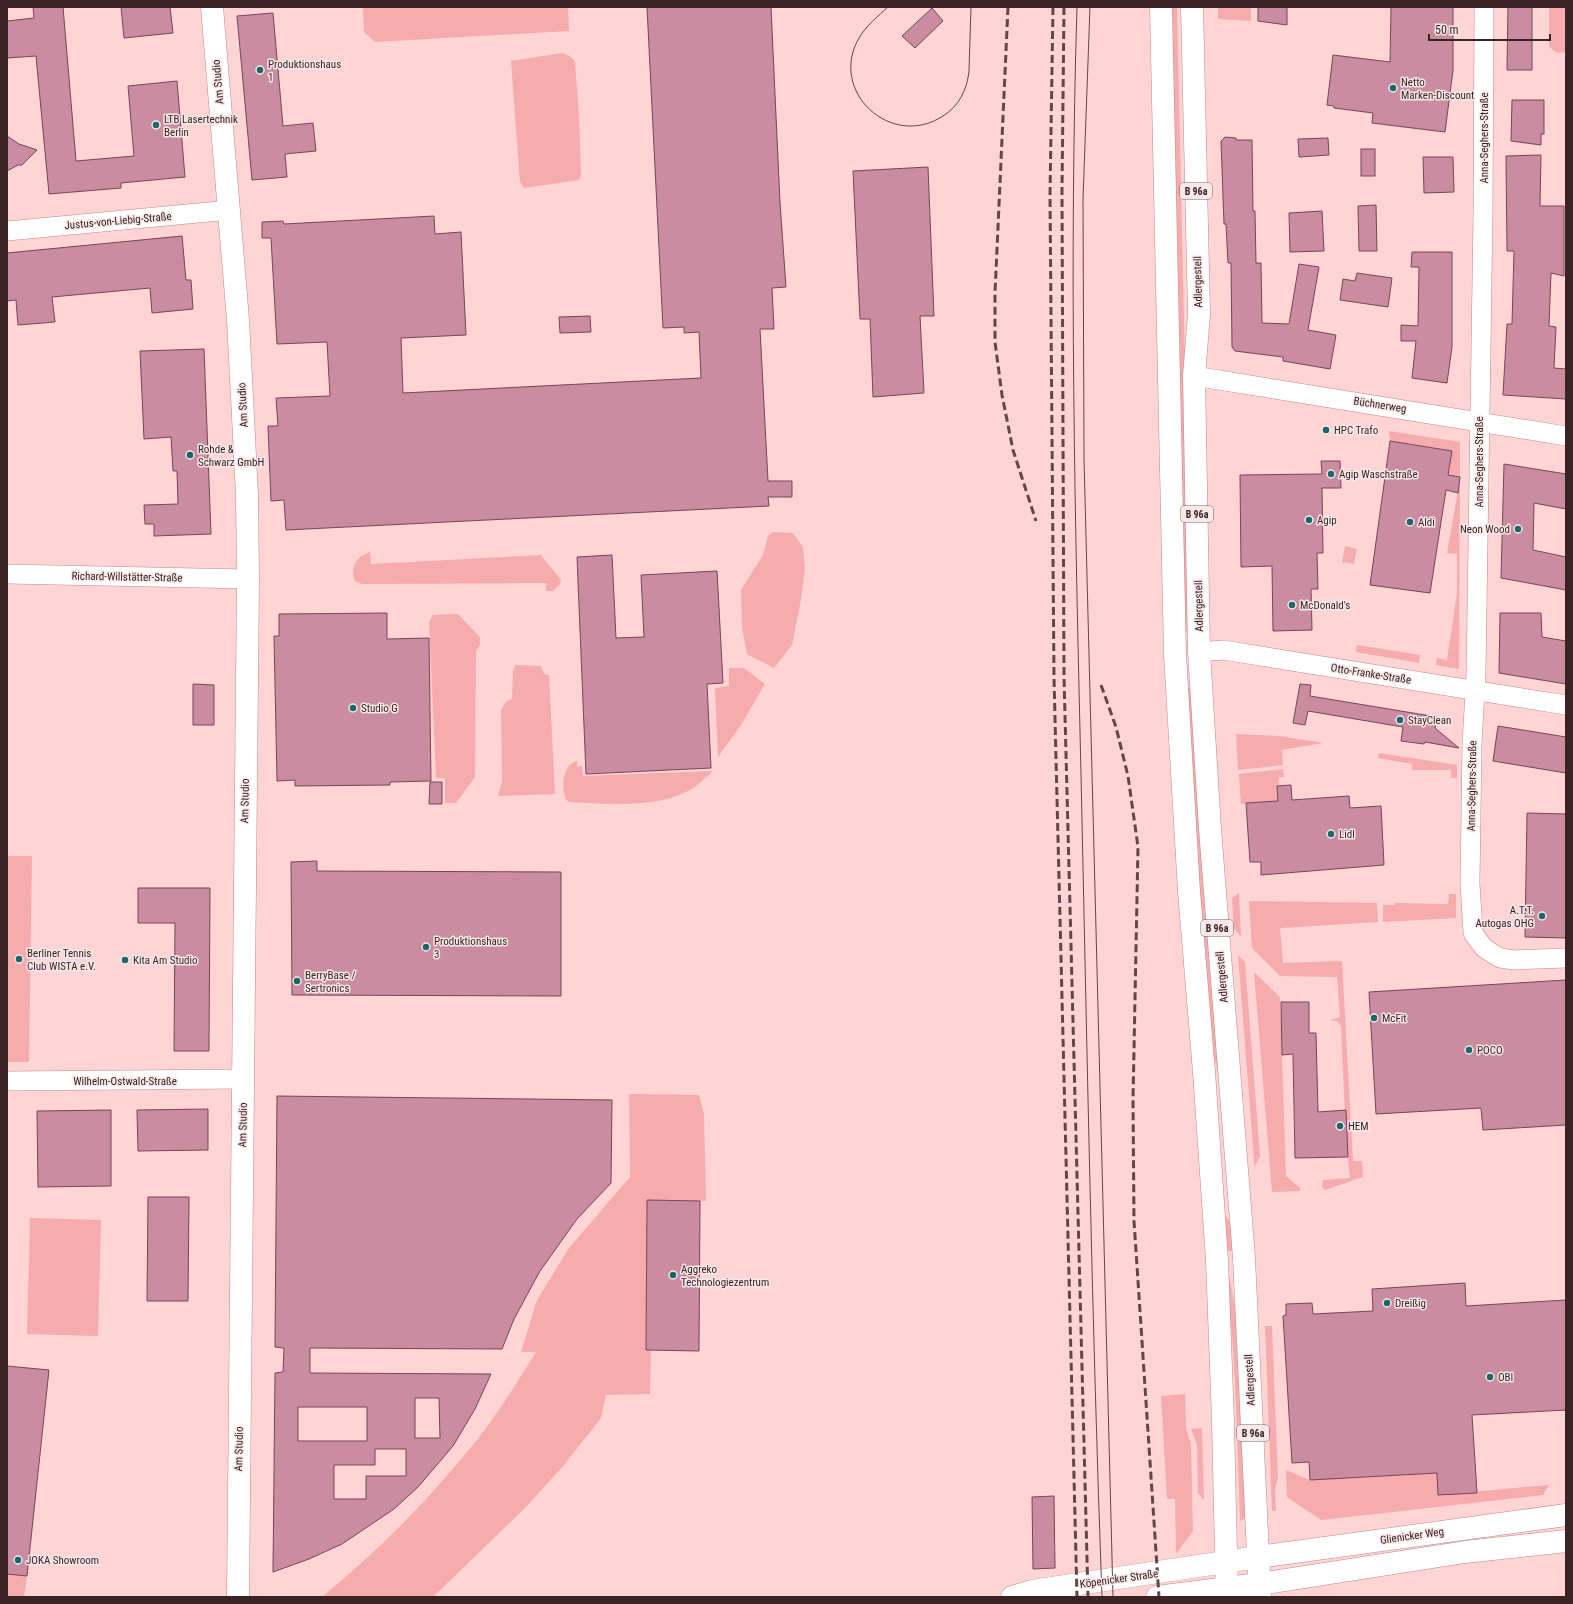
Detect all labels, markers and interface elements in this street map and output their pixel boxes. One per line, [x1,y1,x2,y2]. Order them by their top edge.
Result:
scale bar [1429,16,1550,42]
text: 50 m [1435,23,1459,37]
place label: Produktionshaus 1 [268,58,341,84]
street label: Am Studio [210,59,226,105]
marker: Produktionshaus 1 [255,65,265,75]
place label: Netto Marken-Discount [1401,76,1474,102]
marker: Netto Marken-Discount [1388,83,1398,93]
street label: Anna-Seghers-Straße [1478,92,1491,184]
place label: LTB Lasertechnik Berlin [164,113,238,139]
marker: LTB Lasertechnik Berlin [151,120,161,130]
road number: B 96a [1180,183,1212,199]
street label: Justus-von-Liebig-Straße [64,210,172,232]
street label: Adlergestell [1191,256,1205,308]
street label: Am Studio [235,382,251,428]
street label: Büchnerweg [1353,394,1407,416]
street label: Anna-Seghers-Straße [1473,416,1486,508]
place label: HPC Trafo [1334,424,1379,437]
marker: HPC Trafo [1321,425,1331,435]
place label: Rohde & Schwarz GmbH [198,443,264,469]
marker: Rohde & Schwarz GmbH [185,450,195,460]
place label: Agip Waschstraße [1339,468,1418,481]
marker: Agip Waschstraße [1326,469,1336,479]
road number: B 96a [1181,506,1213,522]
place label: Agip [1317,514,1337,527]
marker: Agip [1304,515,1314,525]
place label: Aldi [1418,516,1435,529]
marker: Aldi [1405,517,1415,527]
place label: Neon Wood [1460,523,1510,536]
marker: Neon Wood [1513,524,1523,534]
street label: Richard-Willstätter-Straße [71,570,183,584]
street label: Adlergestell [1192,580,1206,632]
place label: McDonald's [1300,599,1350,612]
marker: McDonald's [1287,600,1297,610]
street label: Otto-Franke-Straße [1330,661,1412,687]
place label: Studio G [361,702,398,715]
marker: Studio G [348,703,358,713]
place label: StayClean [1408,714,1451,727]
marker: StayClean [1395,715,1405,725]
street label: Anna-Seghers-Straße [1465,740,1479,832]
street label: Am Studio [238,778,252,824]
place label: Lidl [1339,828,1355,841]
marker: Lidl [1326,829,1336,839]
place label: A.T.T. Autogas OHG [1476,904,1534,930]
marker: A.T.T. Autogas OHG [1537,911,1547,921]
road number: B 96a [1201,920,1233,936]
place label: Produktionshaus 3 [434,935,507,961]
marker: Produktionshaus 3 [421,942,431,952]
place label: Berliner Tennis Club WISTA e.V. [27,947,96,973]
street label: Adlergestell [1213,951,1231,1003]
marker: Berliner Tennis Club WISTA e.V. [14,954,24,964]
place label: Kita Am Studio [133,954,198,967]
marker: Kita Am Studio [120,955,130,965]
place label: BerryBase / Sertronics [305,969,356,995]
marker: BerryBase / Sertronics [292,976,302,986]
place label: McFit [1382,1012,1406,1025]
marker: McFit [1369,1013,1379,1023]
place label: POCO [1477,1044,1503,1057]
marker: POCO [1464,1045,1474,1055]
street label: Wilhelm-Ostwald-Straße [73,1075,177,1088]
street label: Am Studio [236,1102,250,1148]
place label: HEM [1348,1120,1369,1133]
marker: HEM [1335,1121,1345,1131]
place label: Aggreko Technologiezentrum [681,1263,769,1289]
marker: Aggreko Technologiezentrum [668,1270,678,1280]
place label: Dreißig [1395,1297,1426,1310]
marker: Dreißig [1382,1298,1392,1308]
street label: Adlergestell [1242,1354,1258,1406]
place label: OBI [1498,1371,1513,1384]
marker: OBI [1485,1372,1495,1382]
road number: B 96a [1237,1425,1269,1441]
street label: Am Studio [232,1426,246,1472]
street label: Glienicker Weg [1379,1525,1445,1547]
place label: JOKA Showroom [26,1554,99,1567]
marker: JOKA Showroom [13,1555,23,1565]
street label: Köpenicker Straße [1079,1567,1159,1591]

